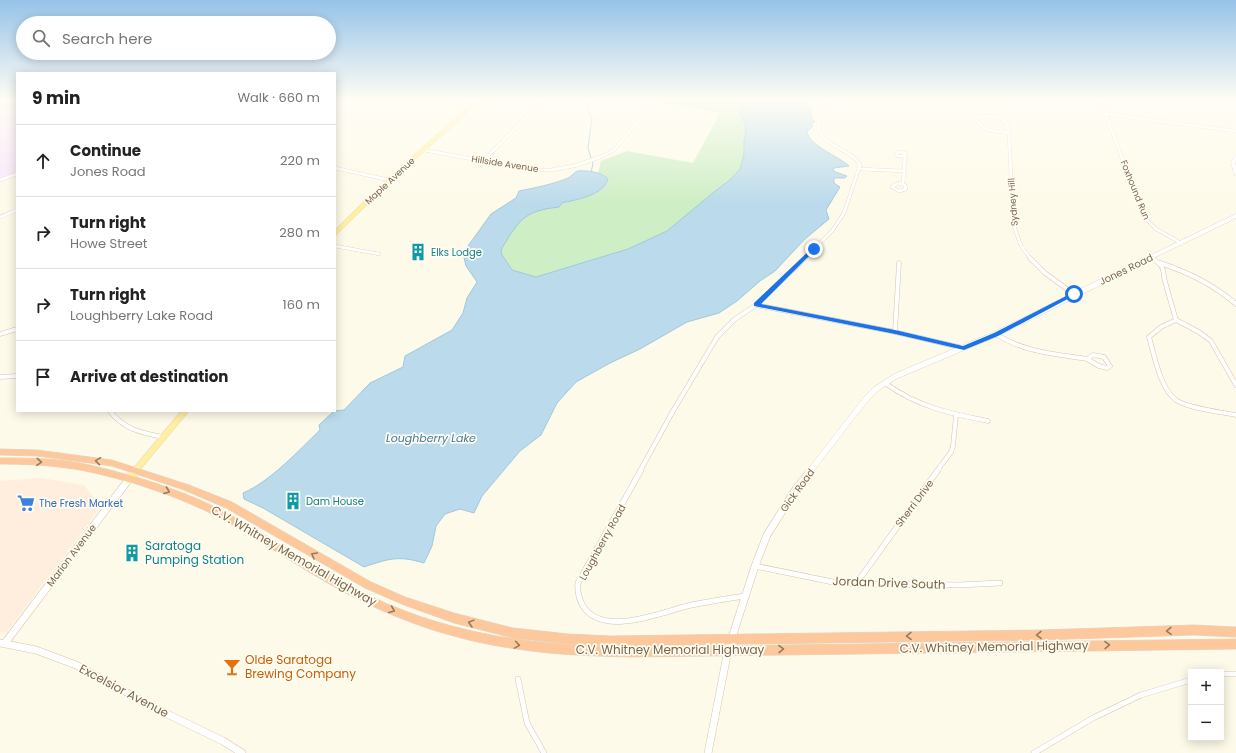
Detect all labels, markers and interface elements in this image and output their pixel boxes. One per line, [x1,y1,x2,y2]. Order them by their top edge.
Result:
search box [16,16,336,60]
icon: search [30,27,52,49]
text: Search here [62,28,152,49]
text: 9 min [32,86,81,110]
text: Walk · 660 m [237,88,320,107]
text: Continue [70,140,141,161]
icon: ahead [32,150,54,172]
text: 220 m [280,151,320,170]
street label: Hillside Avenue [471,153,540,175]
street label: Maple Avenue [363,155,418,207]
street label: Foxhound Run [1118,158,1152,222]
text: Jones Road [70,162,146,181]
street label: Sydney Hill [1005,178,1021,226]
text: Turn right [70,212,146,233]
icon: right [32,222,54,244]
text: 280 m [279,223,320,242]
text: Howe Street [70,234,148,253]
route end [805,240,823,258]
building icon: Elks Lodge [408,242,428,262]
place label: Elks Lodge [431,245,482,260]
street label: Jones Road [1097,250,1156,289]
text: Turn right [70,284,146,305]
route start [1065,285,1083,303]
icon: right [32,294,54,316]
text: 160 m [283,295,320,314]
text: Loughberry Lake Road [70,306,213,325]
icon: arrive [32,366,54,388]
text: Arrive at destination [70,366,228,387]
water label: Loughberry Lake [386,430,476,446]
one-way arrow [95,457,102,466]
one-way arrow [36,458,42,467]
street label: Gick Road [777,466,818,515]
street label: Sherri Drive [892,476,937,530]
one-way arrow [163,486,170,494]
building icon: Dam House [283,491,303,511]
supermarket icon: The Fresh Market [16,493,36,513]
place label: Dam House [306,494,364,509]
place label: The Fresh Market [39,496,123,511]
street label: C.V. Whitney Memorial Highway [208,501,380,610]
street label: Loughberry Road [575,501,630,583]
street label: Marion Avenue [43,521,100,590]
place label: Saratoga Pumping Station [145,537,244,568]
building icon: Saratoga Pumping Station [122,543,142,563]
one-way arrow [311,552,318,559]
street label: Jordan Drive South [832,572,946,593]
one-way arrow [389,606,396,614]
one-way arrow [468,619,475,628]
one-way arrow [1166,627,1172,635]
one-way arrow [1036,630,1042,639]
one-way arrow [906,632,912,640]
street label: C.V. Whitney Memorial Highway [900,636,1089,657]
one-way arrow [514,640,520,649]
street label: C.V. Whitney Memorial Highway [576,641,765,658]
one-way arrow [1104,641,1110,649]
one-way arrow [778,645,784,653]
place label: Olde Saratoga Brewing Company [245,651,356,682]
bar icon: Olde Saratoga Brewing Company [222,657,242,677]
street label: Excelsior Avenue [76,660,172,721]
map controls [1188,669,1224,741]
button: + [1188,669,1224,705]
button: − [1188,705,1224,741]

